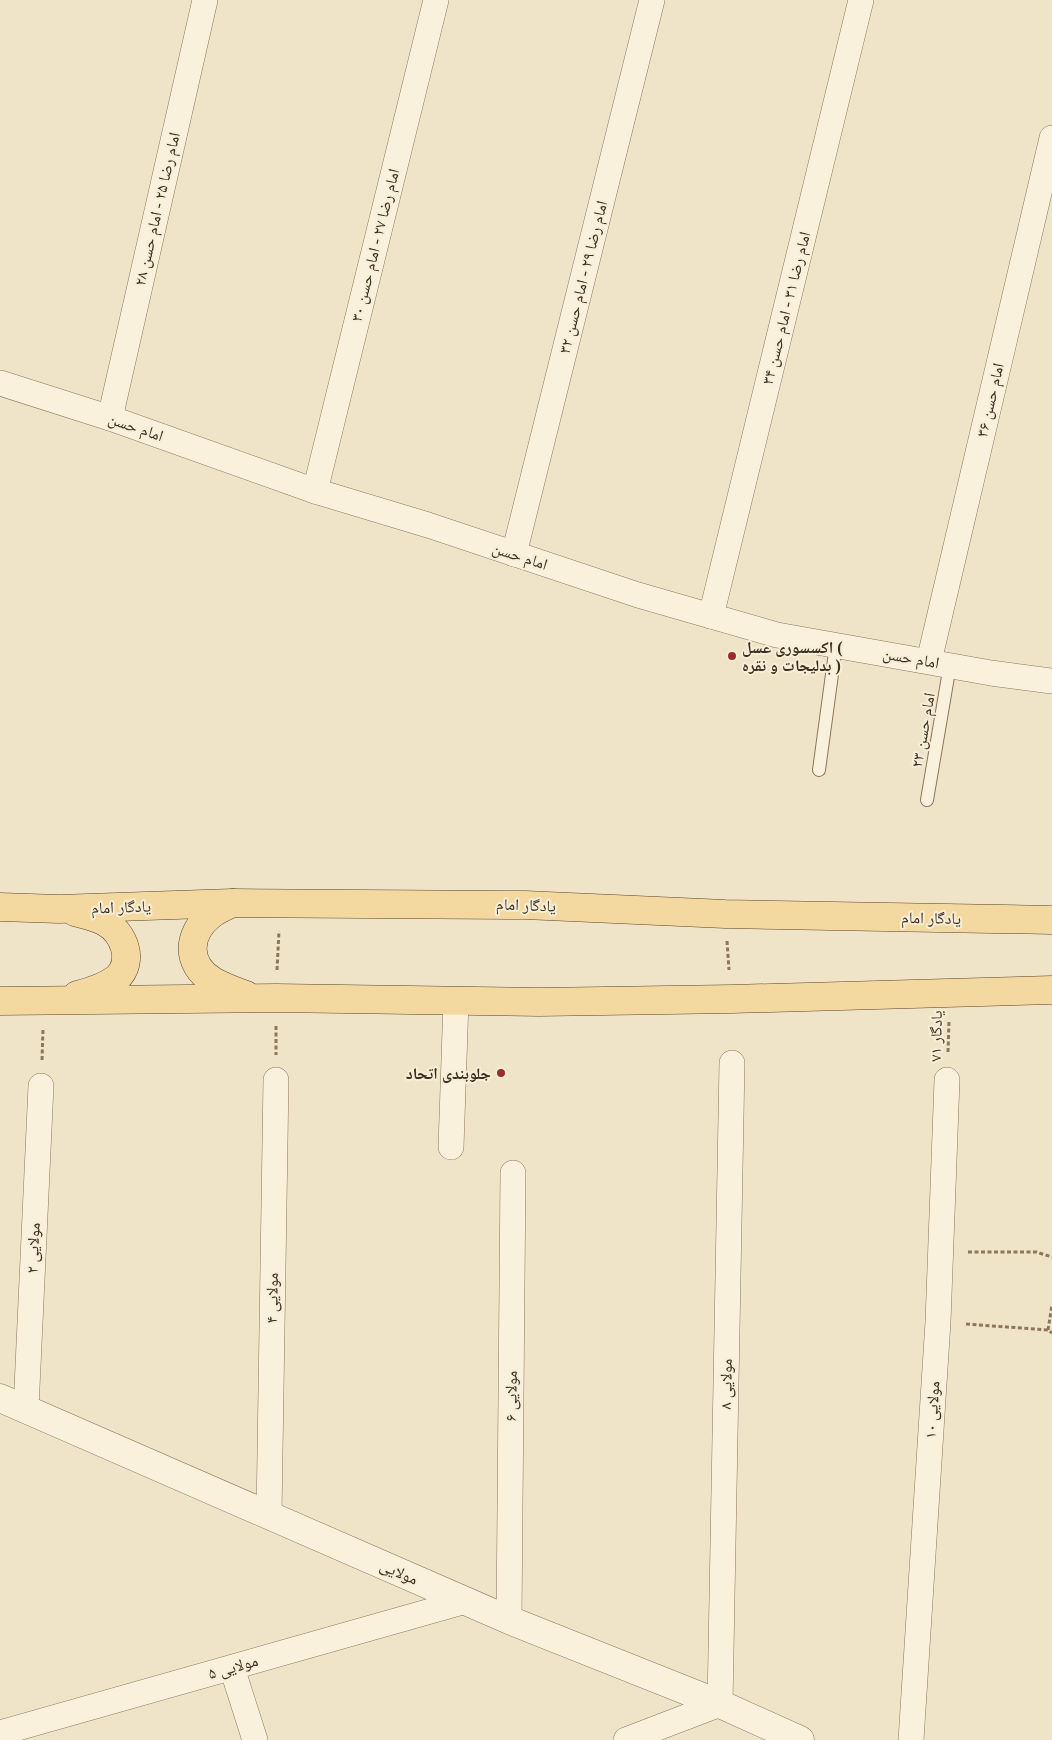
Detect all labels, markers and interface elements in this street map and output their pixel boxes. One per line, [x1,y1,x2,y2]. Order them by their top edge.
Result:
street label: امام رضا ۲۵ - امام حسن ۲۸ [131,131,185,288]
street label: امام رضا ۲۷ - امام حسن ۳۰ [348,167,404,324]
street label: امام رضا ۲۹ - امام حسن ۳۲ [556,199,612,356]
street label: امام رضا ۳۱ - امام حسن ۳۴ [759,230,815,387]
street label: امام حسن ۳۶ [973,361,1009,439]
street label: امام حسن [106,410,166,446]
street label: امام حسن [490,539,550,575]
place label: اکسسوری عسل ( بدلیجات و نقره ) [742,639,843,675]
street label: امام حسن [881,645,941,673]
marker: اکسسوری عسل ( بدلیجات و نقره ) [726,650,738,662]
street label: امام حسن ۲۳ [908,691,940,769]
street label: یادگار امام [496,895,556,917]
street label: یادگار امام [91,897,151,919]
street label: یادگار امام [901,909,961,929]
street label: یادگار ۷۱ [927,1010,946,1062]
place label: جلوبندی اتحاد [406,1065,491,1083]
marker: جلوبندی اتحاد [495,1067,507,1079]
street label: مولایی ۲ [23,1222,45,1274]
street label: مولایی ۴ [263,1272,283,1324]
street label: مولایی ۸ [717,1358,737,1410]
street label: مولایی ۶ [502,1370,522,1422]
street label: مولایی ۱۰ [921,1381,944,1440]
street label: مولایی [377,1556,421,1590]
street label: مولایی ۵ [206,1652,260,1684]

